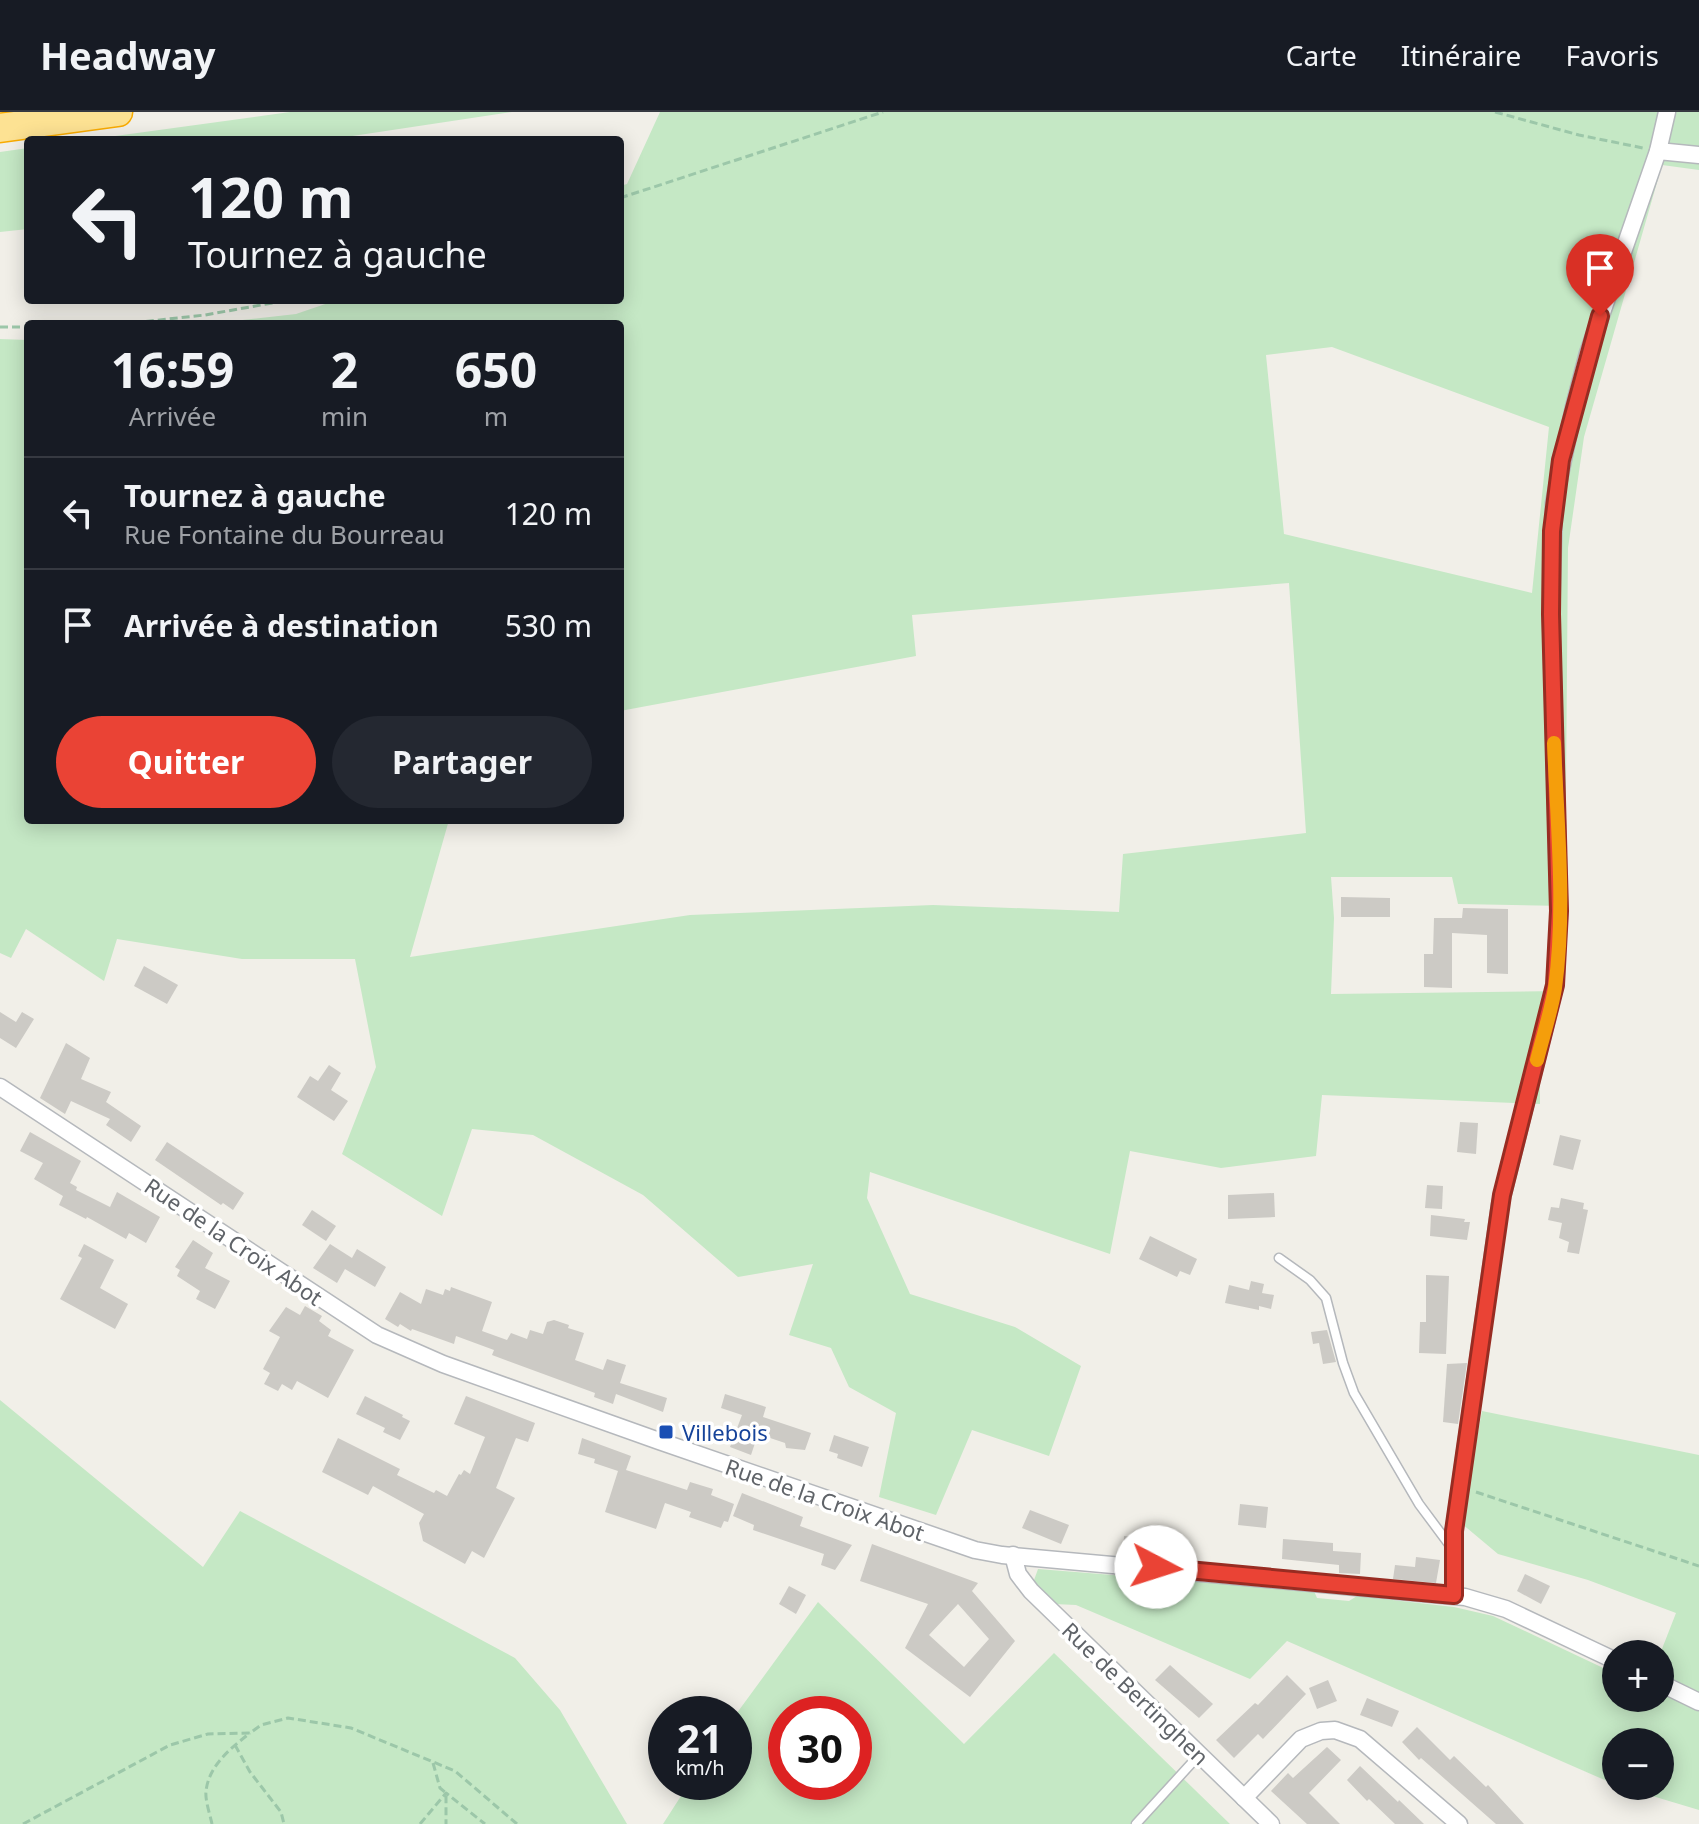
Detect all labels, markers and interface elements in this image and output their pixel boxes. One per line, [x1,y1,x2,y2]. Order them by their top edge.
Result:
text: Headway [40,29,216,81]
text: Carte [1286,36,1357,74]
text: Itinéraire [1401,36,1521,74]
text: Favoris [1565,36,1659,74]
text: 120 m [188,158,353,234]
icon: left [56,168,160,272]
text: Tournez à gauche [188,230,487,279]
pin [1566,234,1634,316]
icon: arrive [1578,246,1622,290]
text: 16:59 [111,337,234,402]
text: 2 [331,337,358,402]
text: 650 [455,337,537,402]
text: Arrivée [129,398,216,434]
text: min [321,398,368,434]
text: m [484,398,508,434]
text: Tournez à gauche [124,475,386,516]
icon: left [56,491,100,535]
text: 120 m [505,493,592,534]
text: Rue Fontaine du Bourreau [124,516,445,552]
icon: arrive [56,603,100,647]
text: Arrivée à destination [124,605,439,646]
text: 530 m [505,605,592,646]
button: Quitter [56,716,316,808]
button: Partager [332,716,592,808]
street label: Rue de la Croix Abot [139,1170,329,1312]
place label: Villebois [682,1417,768,1447]
marker: Villebois [657,1423,675,1441]
street label: Rue de la Croix Abot [722,1451,929,1547]
position arrow [1114,1525,1198,1609]
street label: Rue de Bertinghen [1056,1615,1216,1771]
map controls [1602,1640,1674,1800]
button: + [1602,1640,1674,1712]
speed limit sign: 30 [768,1696,872,1800]
text: 21 [677,1710,723,1765]
button: − [1602,1728,1674,1800]
text: km/h [675,1754,725,1781]

